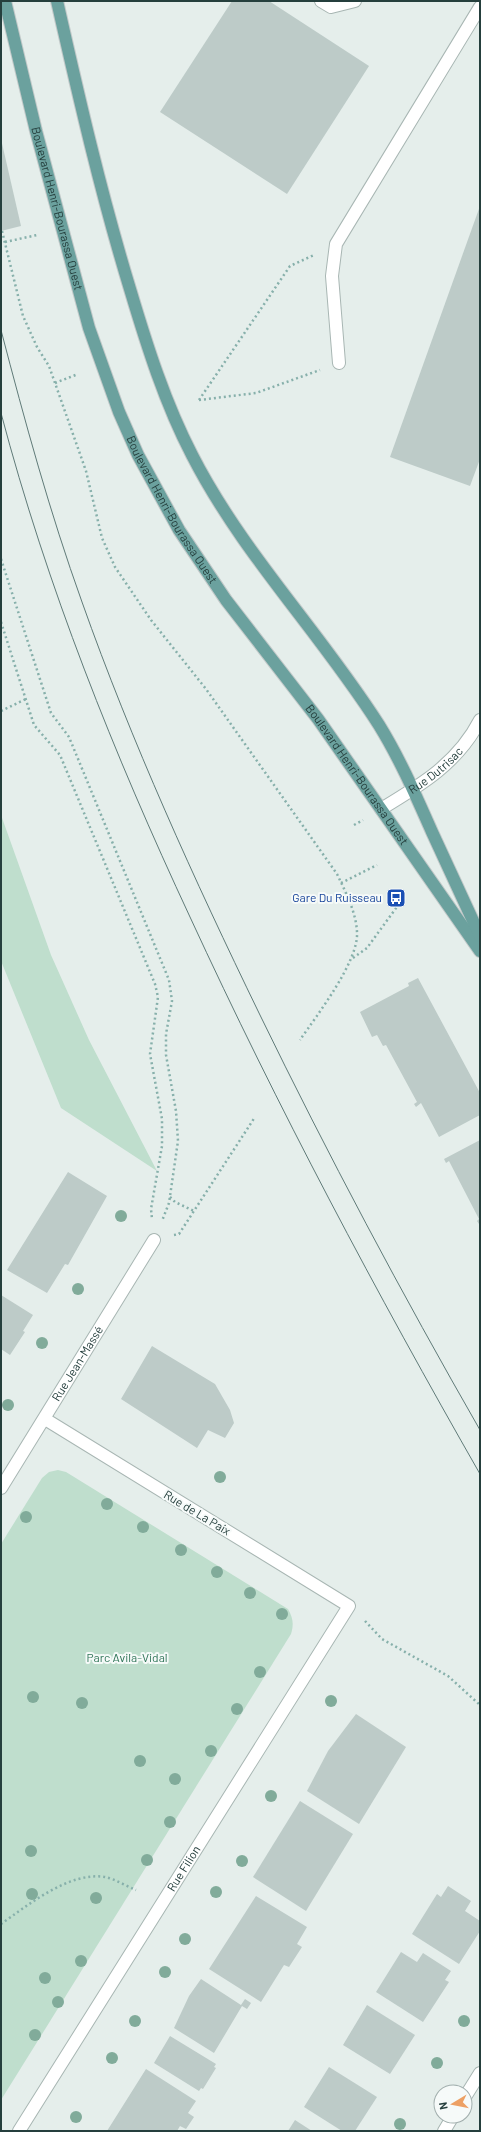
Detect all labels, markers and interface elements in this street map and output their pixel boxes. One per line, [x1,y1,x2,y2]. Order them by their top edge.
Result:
street label: Boulevard Henri-Bourassa Ouest [29,125,87,292]
street label: Boulevard Henri-Bourassa Ouest [124,433,221,586]
street label: Boulevard Henri-Bourassa Ouest [303,701,412,847]
street label: Rue Dutrisac [405,744,465,796]
bus stop icon: Gare Du Ruisseau [385,887,407,909]
place label: Gare Du Ruisseau [292,890,382,904]
street label: Rue Jean-Massé [48,1323,105,1403]
street label: Rue de La Paix [162,1487,234,1538]
park label: Parc Avila-Vidal [86,1650,168,1664]
street label: Rue Filion [164,1843,203,1893]
north arrow [433,2084,473,2124]
text: N [436,2101,450,2111]

